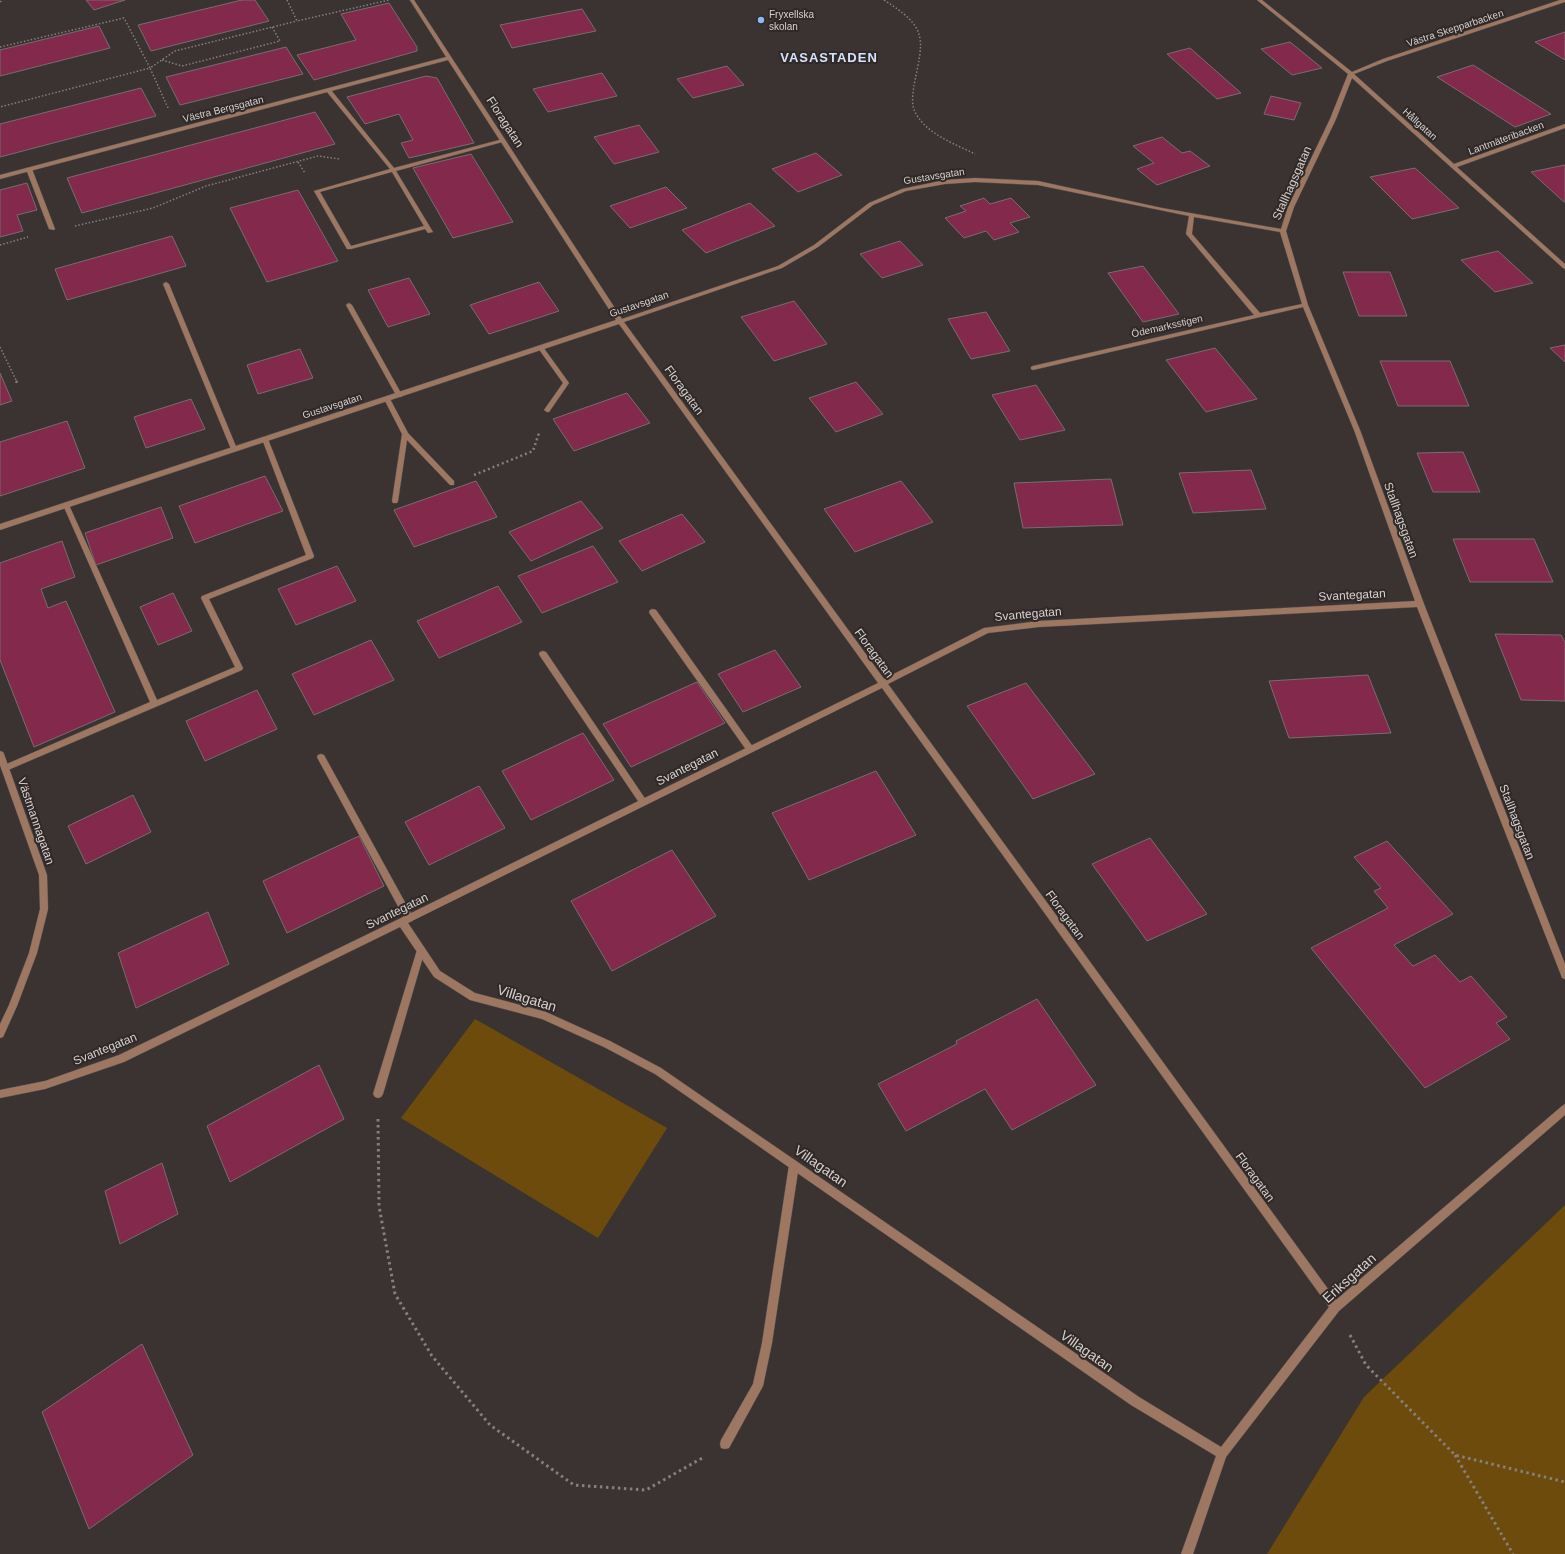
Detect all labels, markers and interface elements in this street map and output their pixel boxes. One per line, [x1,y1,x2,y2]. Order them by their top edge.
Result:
street label: Västra Skepparbacken [1405,7,1505,49]
place label: Fryxellska skolan [769,9,814,32]
marker: Fryxellska skolan [756,15,766,25]
district label: VASASTADEN [780,50,878,65]
street label: Västra Bergsgatan [181,94,265,124]
street label: Floragatan [484,94,526,150]
street label: Hållgatan [1401,106,1439,142]
street label: Lantmäteribacken [1467,119,1545,157]
street label: Stallhagsgatan [1269,144,1315,222]
street label: Gustavsgatan [903,166,965,186]
street label: Gustavsgatan [608,289,670,319]
street label: Ödemarksstigen [1130,312,1204,340]
street label: Floragatan [661,363,707,417]
street label: Gustavsgatan [301,391,363,421]
street label: Stallhagsgatan [1381,480,1421,560]
street label: Svantegatan [1318,586,1386,604]
street label: Svantegatan [994,604,1062,624]
street label: Floragatan [851,626,897,680]
street label: Svantegatan [654,745,720,789]
street label: Västmannagatan [15,776,57,866]
street label: Stallhagsgatan [1496,782,1538,862]
street label: Floragatan [1042,888,1088,942]
street label: Svantegatan [364,890,430,932]
street label: Villagatan [495,981,559,1015]
street label: Svantegatan [71,1030,139,1068]
street label: Villagatan [791,1142,851,1190]
street label: Floragatan [1232,1150,1278,1204]
street label: Eriksgatan [1319,1250,1379,1306]
street label: Villagatan [1057,1327,1117,1375]

